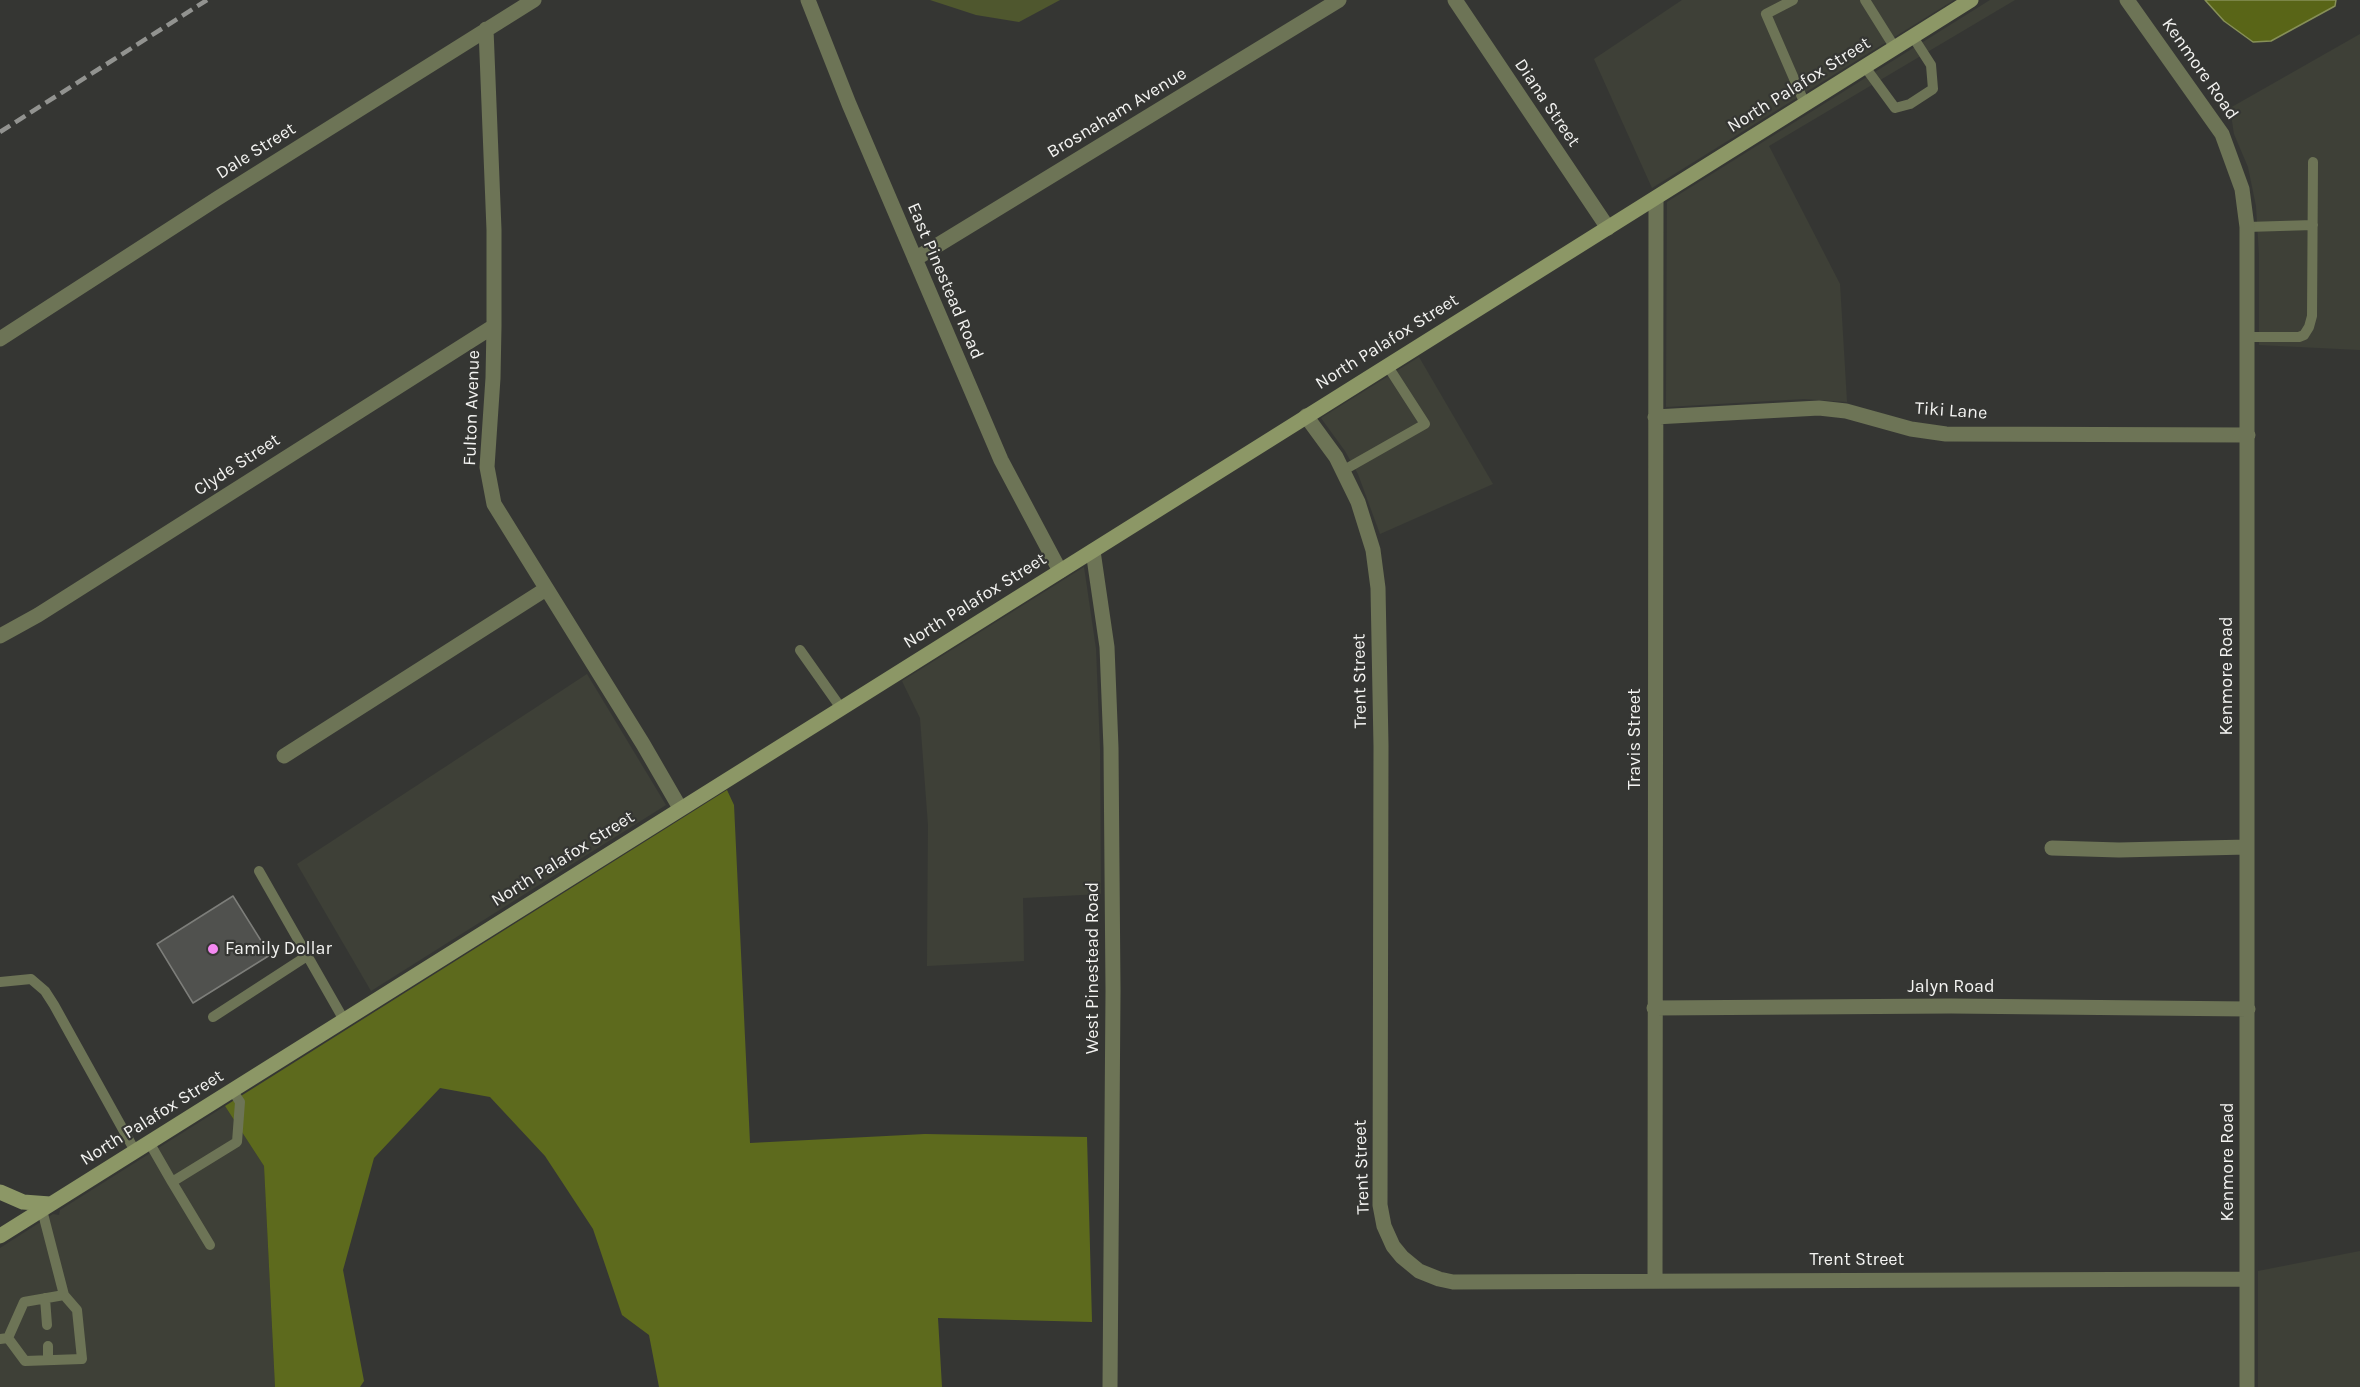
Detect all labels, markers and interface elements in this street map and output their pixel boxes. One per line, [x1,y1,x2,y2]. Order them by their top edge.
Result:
street label: Kenmore Road [2157,14,2243,124]
street label: North Palafox Street [1724,32,1874,138]
street label: Diana Street [1510,55,1584,151]
street label: Brosnaham Avenue [1043,63,1191,163]
street label: Dale Street [212,118,300,184]
street label: East Pinestead Road [902,200,988,362]
street label: North Palafox Street [1312,289,1462,395]
street label: Fulton Avenue [459,350,485,466]
street label: Tiki Lane [1914,398,1988,424]
street label: Clyde Street [190,429,284,501]
street label: North Palafox Street [900,548,1050,654]
street label: Kenmore Road [2216,616,2238,736]
street label: Trent Street [1348,633,1372,729]
street label: Travis Street [1624,688,1646,790]
street label: North Palafox Street [488,806,638,912]
street label: West Pinestead Road [1082,882,1104,1054]
place label: Family Dollar [225,938,332,960]
marker: Family Dollar [206,942,220,956]
street label: Jalyn Road [1907,976,1995,998]
street label: North Palafox Street [77,1065,227,1171]
street label: Kenmore Road [2217,1102,2239,1222]
street label: Trent Street [1350,1119,1374,1215]
street label: Trent Street [1810,1249,1904,1271]

